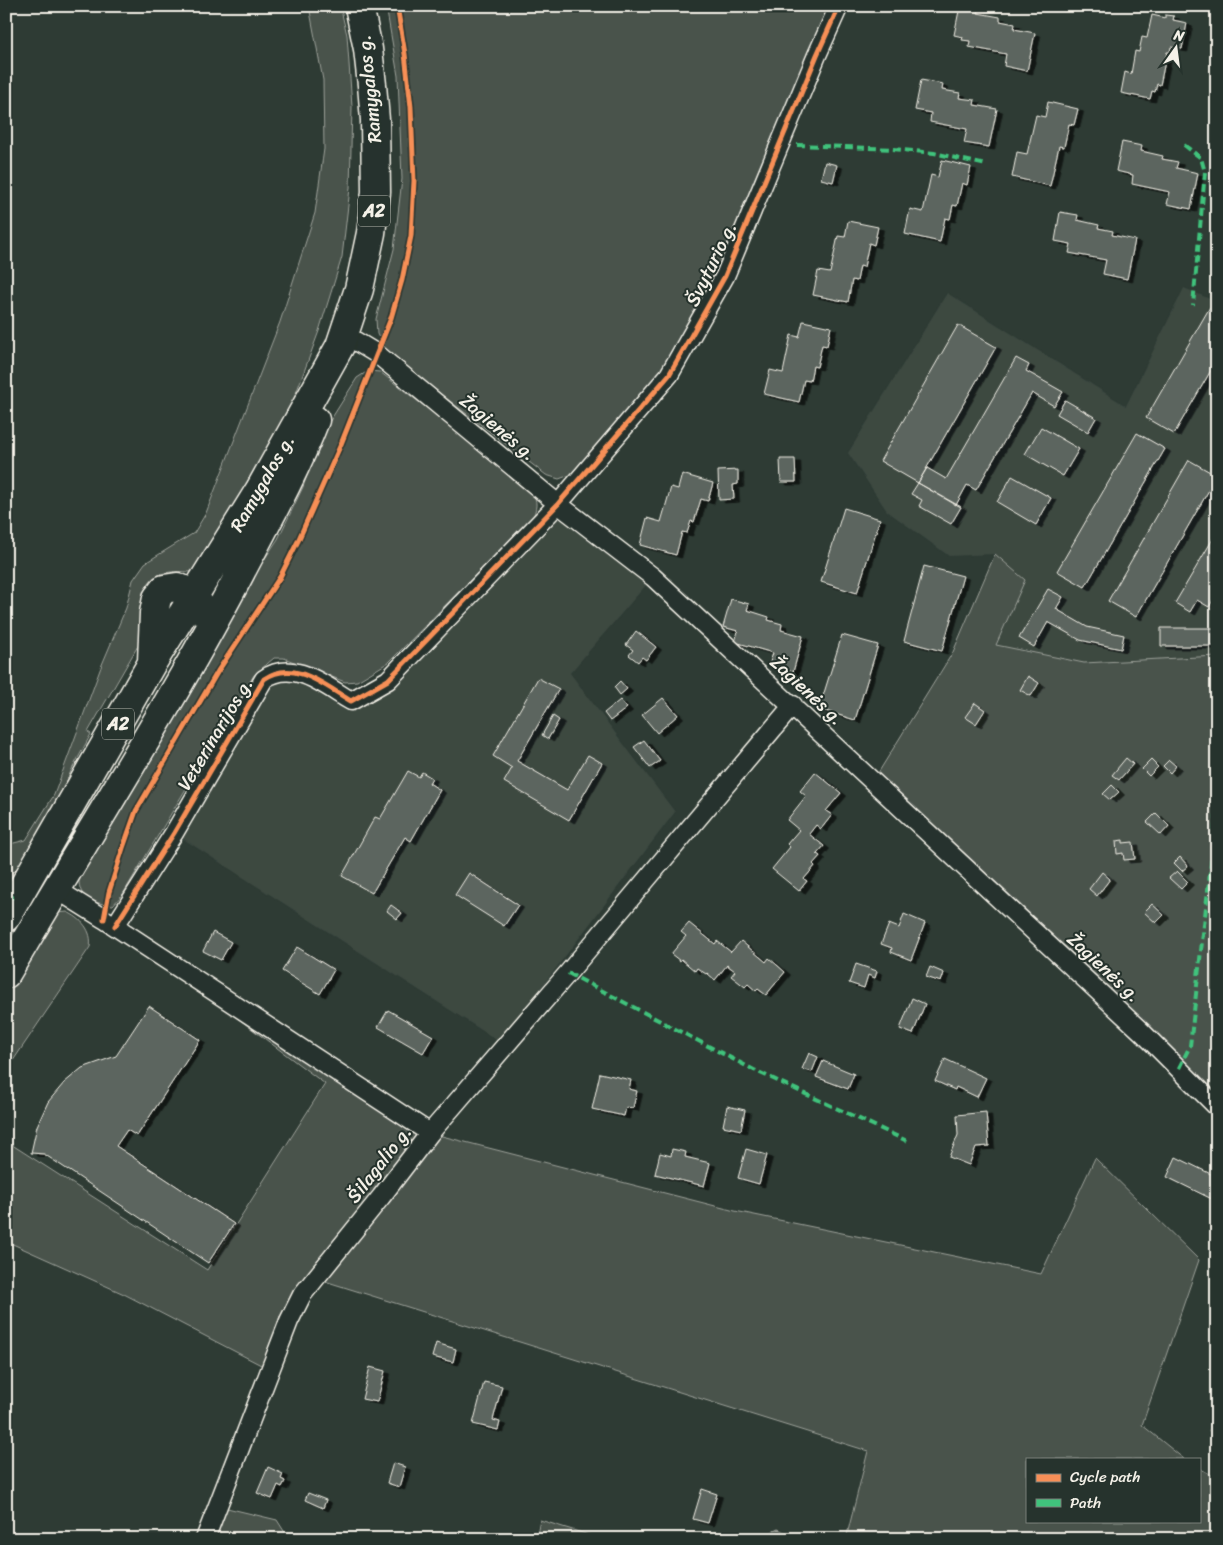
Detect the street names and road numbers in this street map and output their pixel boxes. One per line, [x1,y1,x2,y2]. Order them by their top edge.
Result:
street label: Ramygalos g. [347,33,391,145]
road number: A2 [358,196,390,227]
street label: Švyturio g. [676,216,746,312]
street label: Žagienės g. [452,385,544,469]
street label: Ramygalos g. [221,428,303,538]
street label: Žagienės g. [762,647,852,733]
street label: Veterinarijos g. [168,671,262,797]
road number: A2 [102,709,134,740]
street label: Žagienės g. [1059,924,1149,1010]
street label: Šilagalio g. [338,1118,420,1210]

